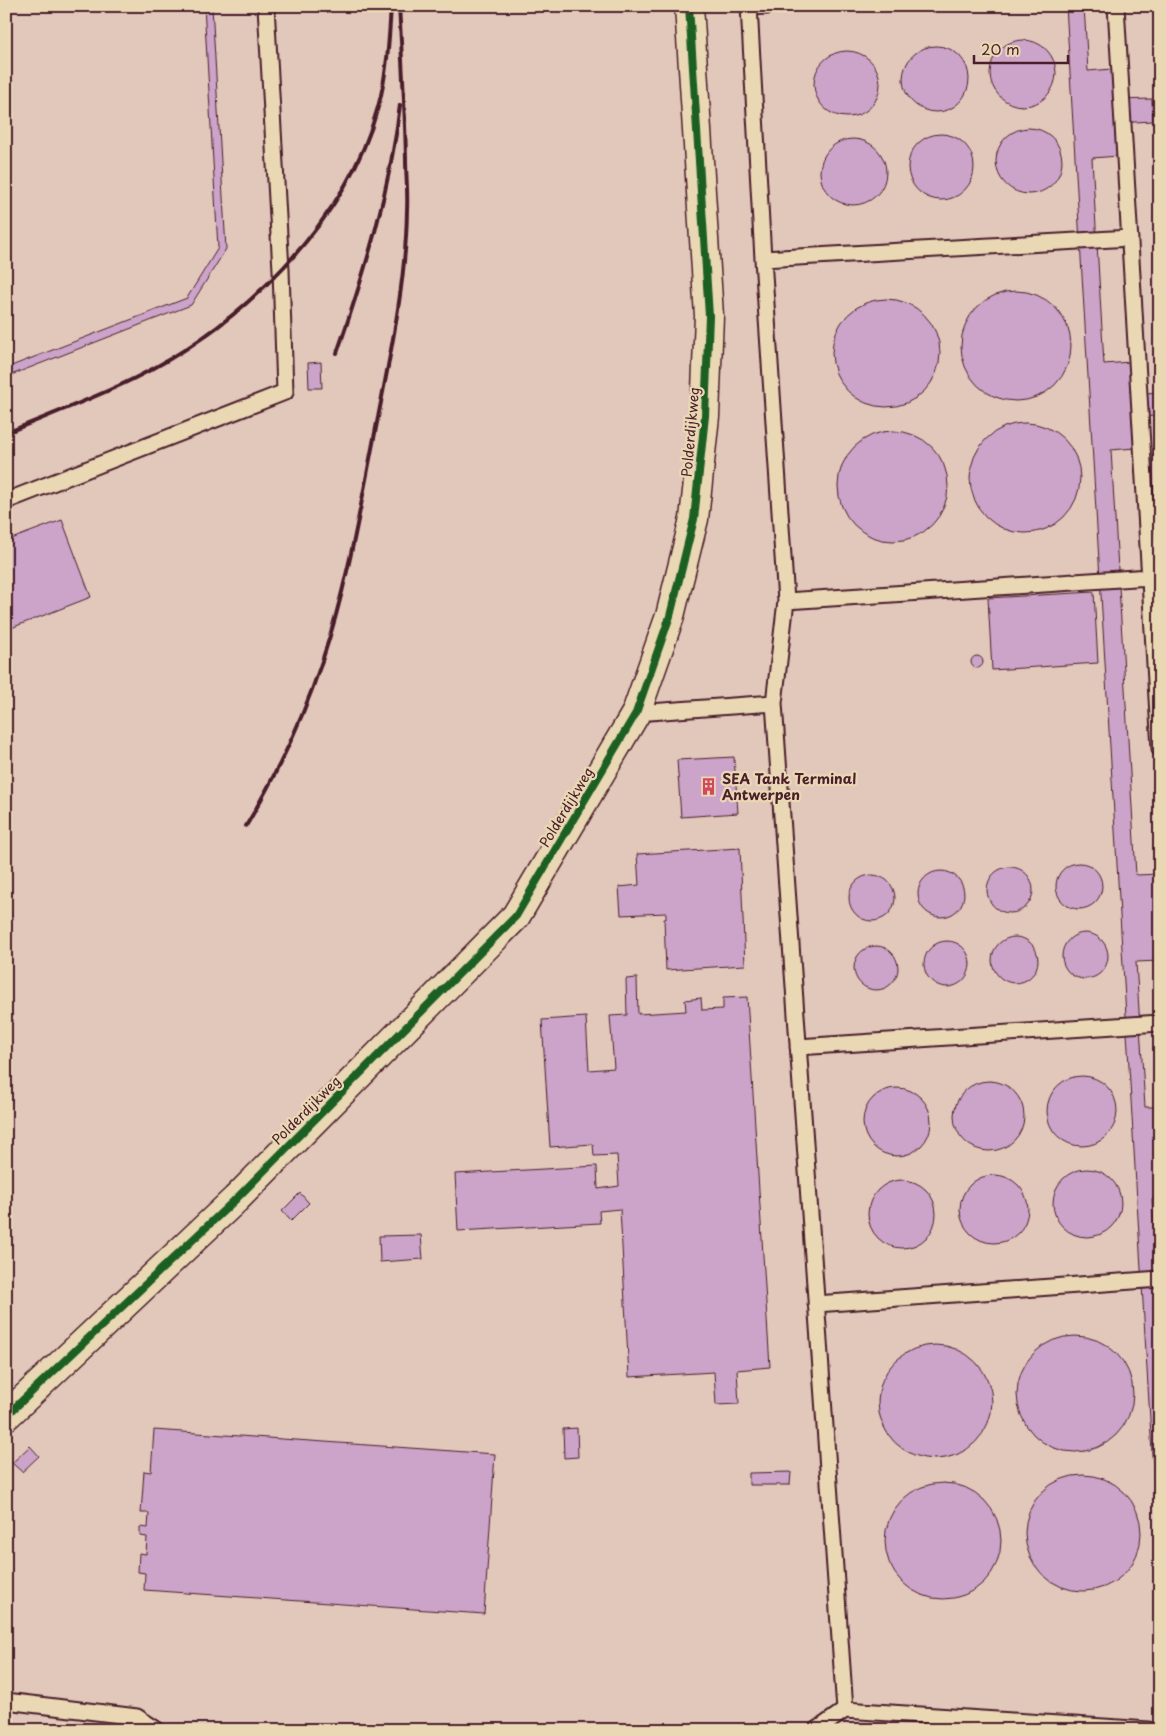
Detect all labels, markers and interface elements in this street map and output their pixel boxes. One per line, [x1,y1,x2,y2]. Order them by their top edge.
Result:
scale bar [974,32,1067,64]
text: 20 m [981,37,1020,60]
street label: Polderdijkweg [676,386,704,478]
street label: Polderdijkweg [534,763,598,851]
place label: SEA Tank Terminal Antwerpen [722,768,856,805]
building icon: SEA Tank Terminal Antwerpen [698,776,718,796]
street label: Polderdijkweg [267,1071,345,1149]

